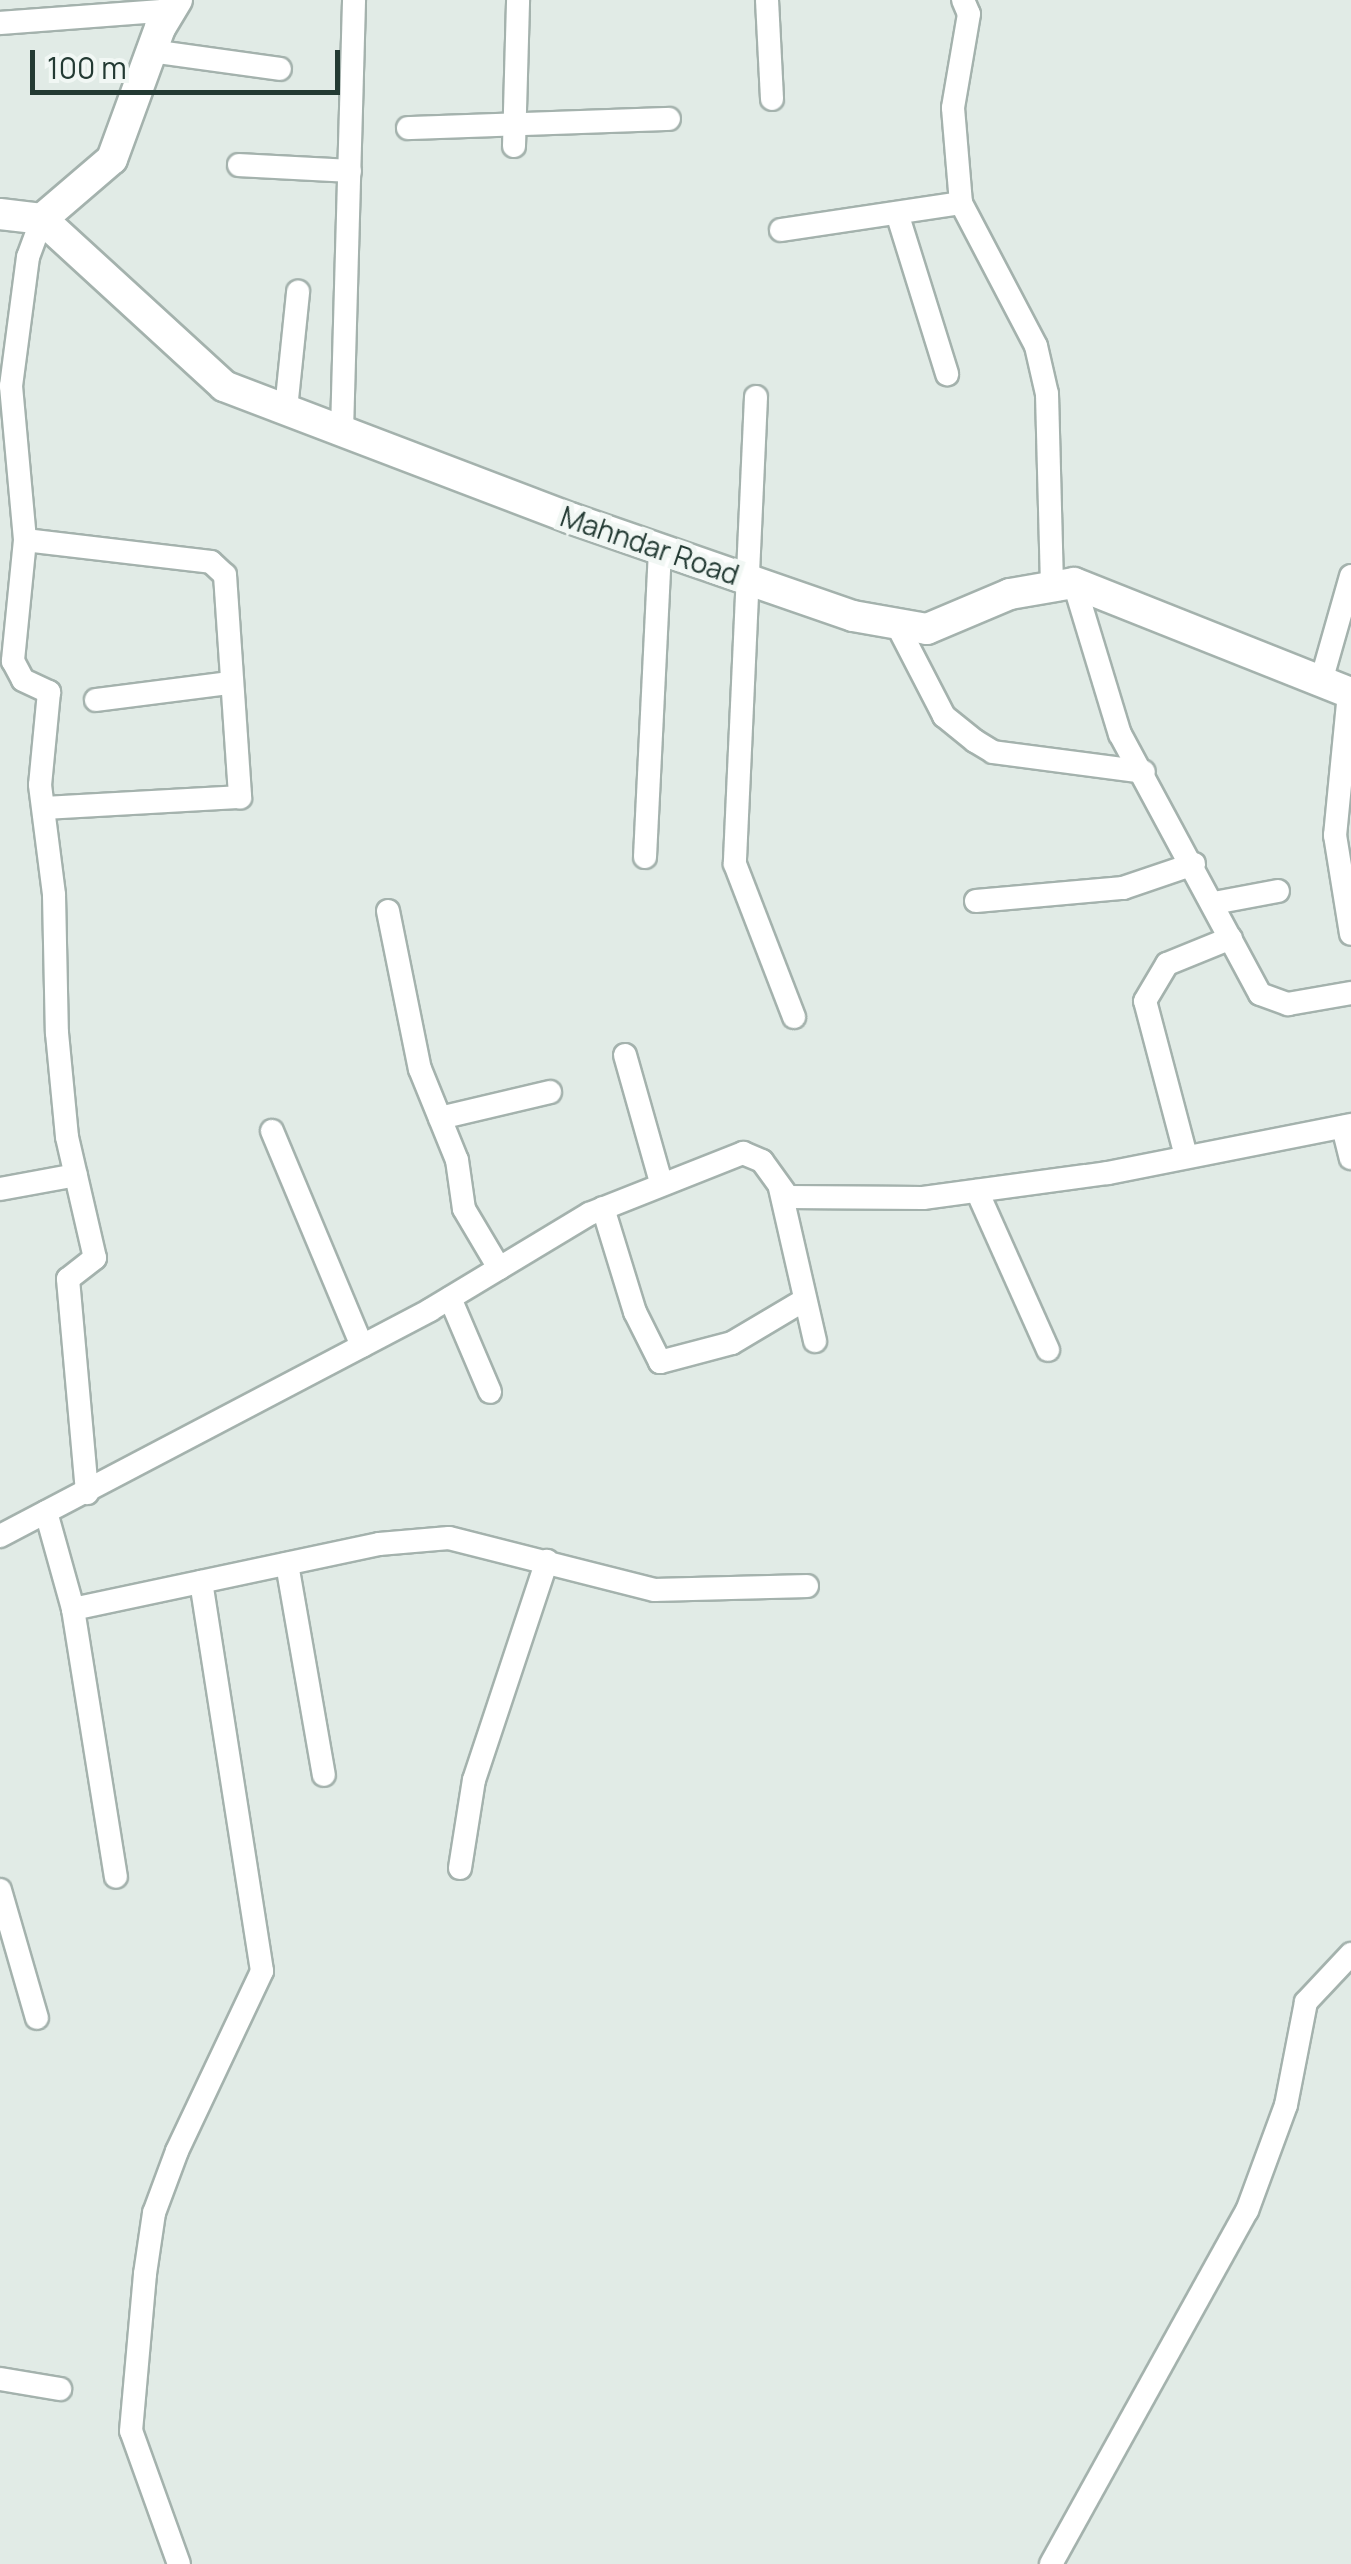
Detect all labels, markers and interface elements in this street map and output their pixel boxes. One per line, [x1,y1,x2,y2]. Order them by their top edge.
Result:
scale bar [35,30,345,92]
text: 100 m [47,47,127,88]
street label: Mahndar Road [556,499,744,591]

